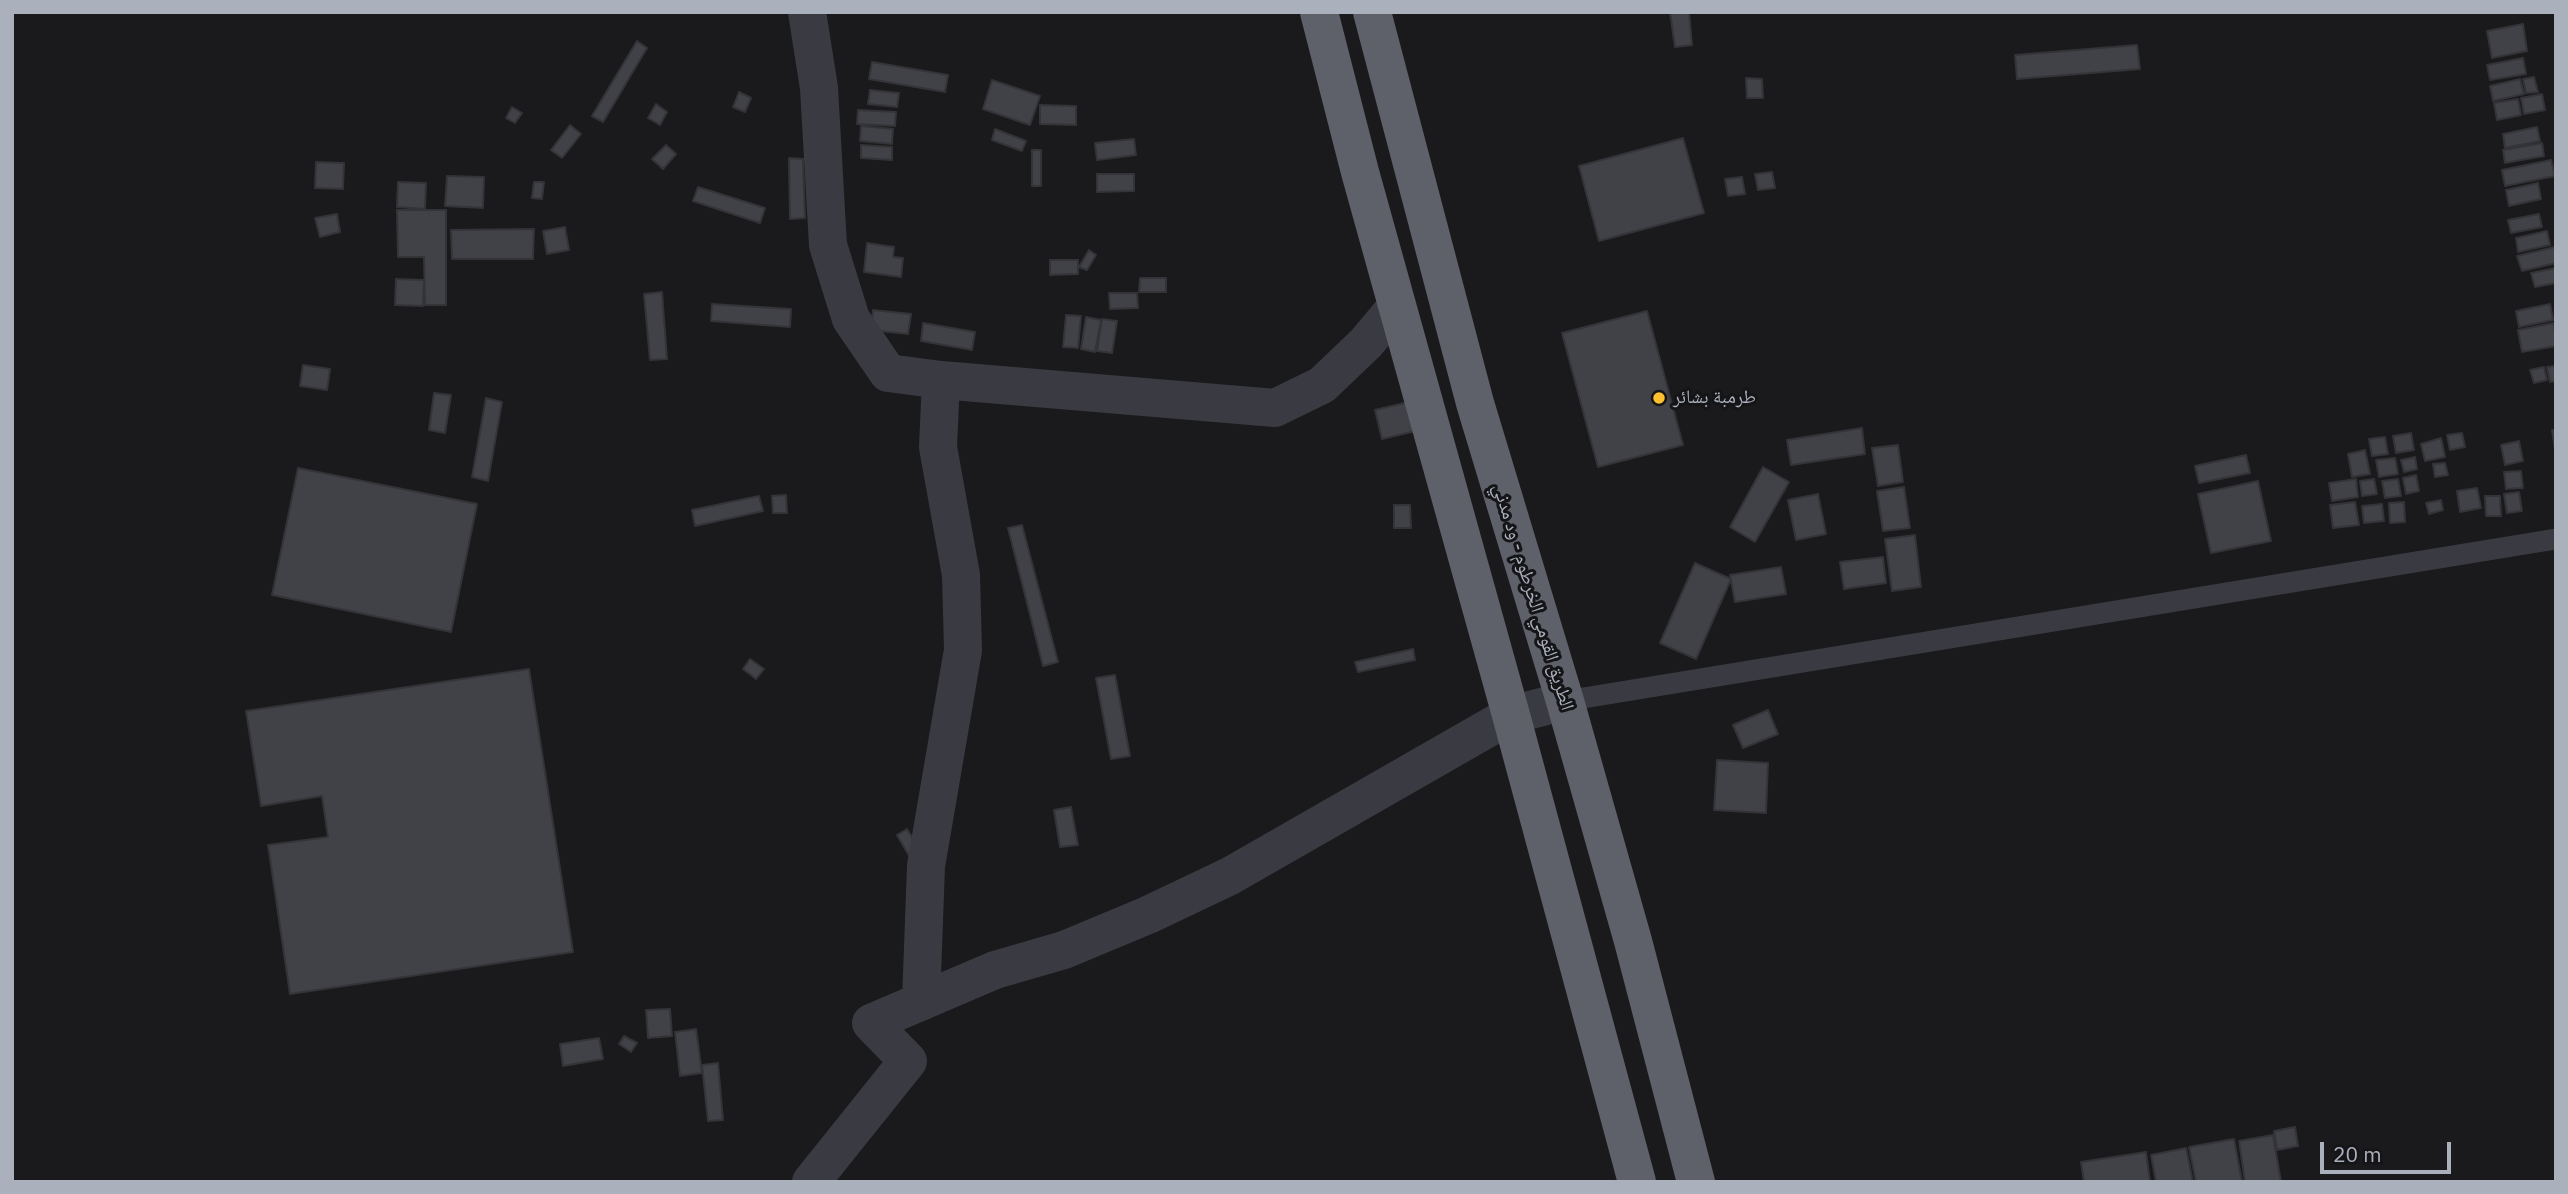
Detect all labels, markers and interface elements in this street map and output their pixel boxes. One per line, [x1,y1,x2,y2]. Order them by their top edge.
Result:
place label: طرمبة بشائر [1673,387,1756,409]
marker: طرمبة بشائر [1651,390,1667,406]
street label: الطريق القومي الخرطوم - ود مدني [1488,481,1578,713]
scale bar [2323,1128,2454,1172]
text: 20 m [2333,1140,2382,1168]

